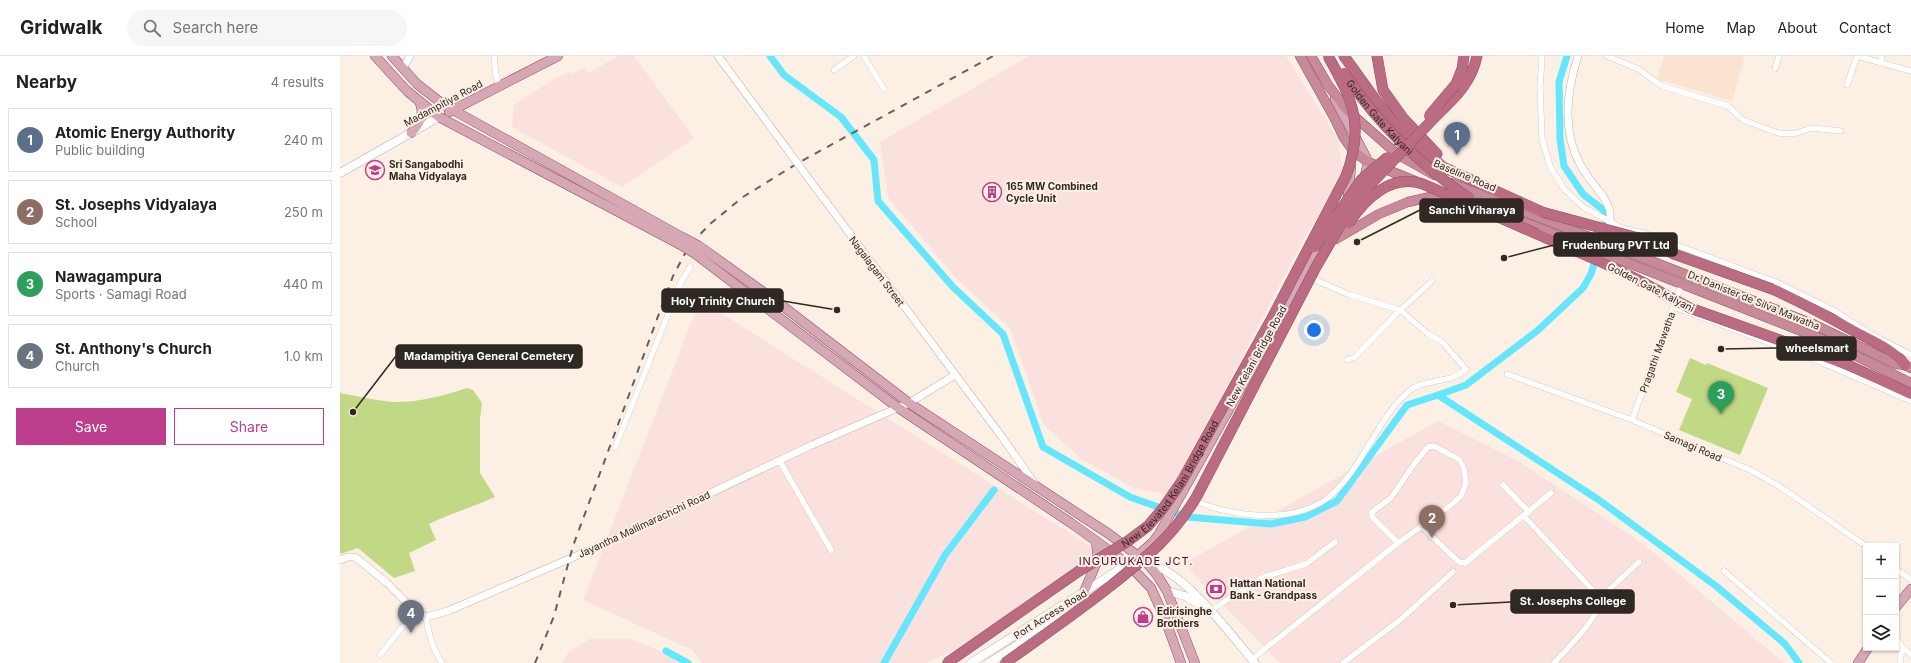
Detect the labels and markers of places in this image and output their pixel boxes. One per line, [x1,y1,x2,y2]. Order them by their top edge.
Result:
pin: 1 [1444,122,1470,155]
place label: Sri Sangabodhi Maha Vidyalaya [389,158,467,183]
school or university icon: Sri Sangabodhi Maha Vidyalaya [364,159,386,181]
place label: 165 MW Combined Cycle Unit [1006,180,1098,205]
building icon: 165 MW Combined Cycle Unit [981,181,1003,203]
callout: Sanchi Viharaya [1420,199,1523,222]
callout: Frudenburg PVT Ltd [1554,233,1677,256]
callout: Holy Trinity Church [662,289,783,312]
callout: wheelsmart [1777,337,1856,360]
callout: Madampitiya General Cemetery [396,345,582,368]
pin: 3 [1708,381,1734,414]
pin: 2 [1419,505,1445,538]
place label: Hattan National Bank - Grandpass [1230,577,1317,601]
bank icon: Hattan National Bank - Grandpass [1205,578,1227,600]
callout: St. Josephs College [1511,590,1634,613]
pin: 4 [398,600,424,633]
place label: Edirisinghe Brothers [1157,605,1212,629]
shop icon: Edirisinghe Brothers [1132,606,1154,628]

